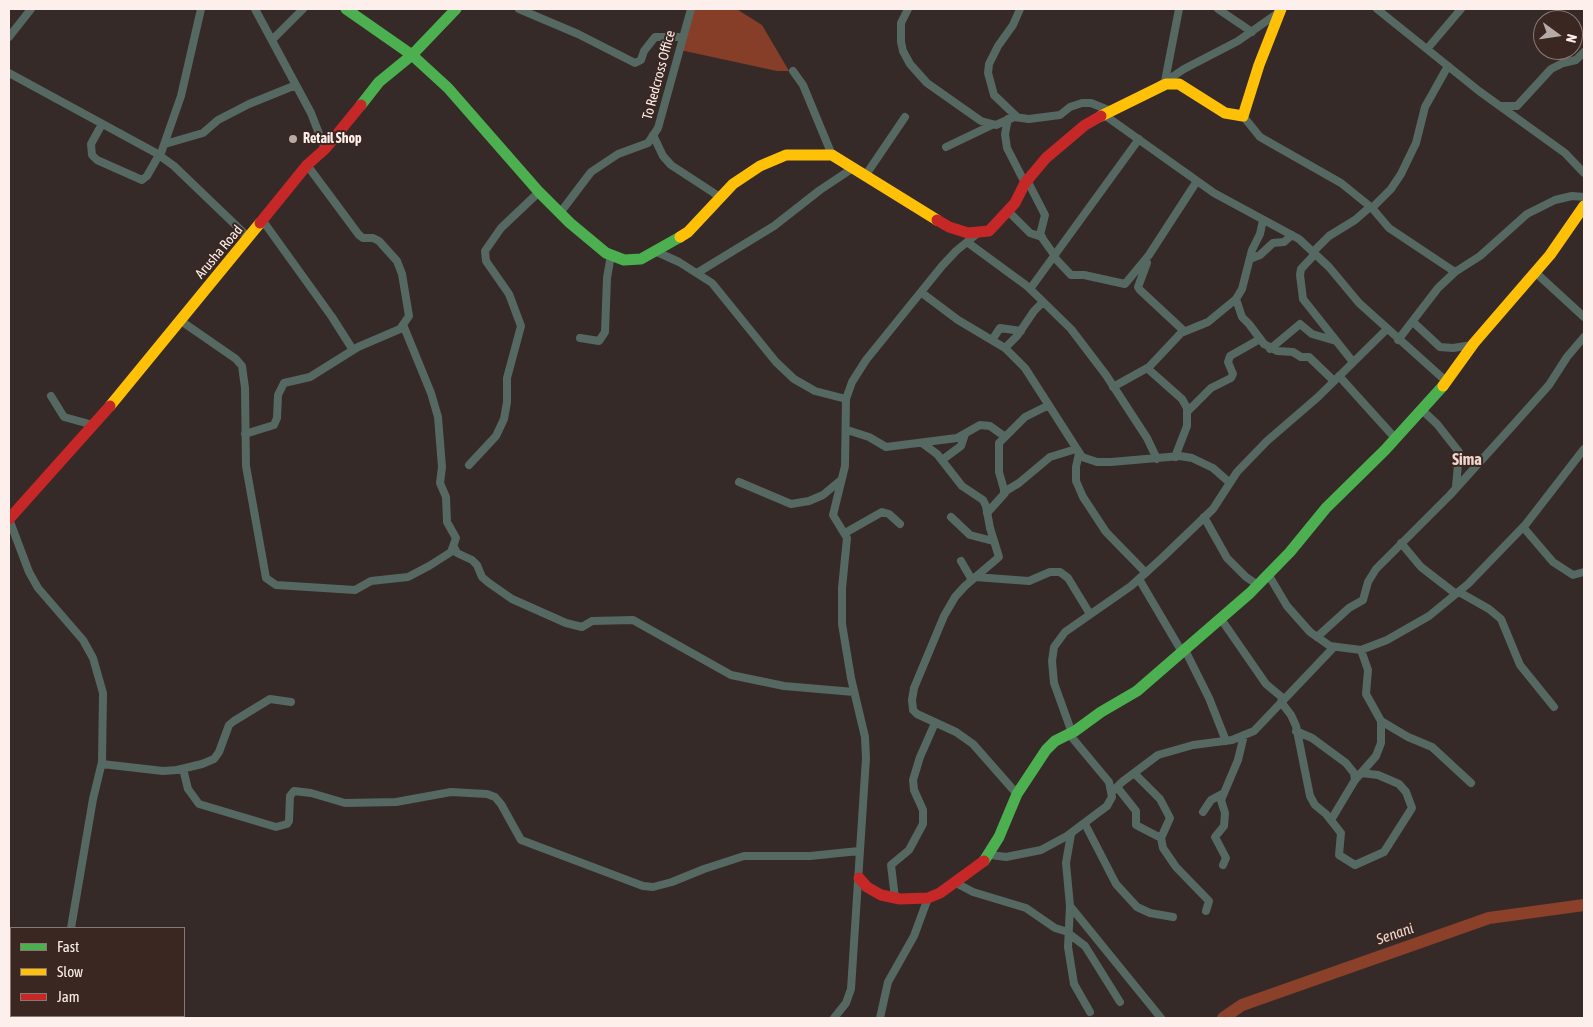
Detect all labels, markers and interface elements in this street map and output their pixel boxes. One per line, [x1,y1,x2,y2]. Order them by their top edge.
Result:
north arrow [1533,10,1583,60]
street label: To Redcross Office [639,28,679,122]
text: N [1563,32,1580,44]
place label: Retail Shop [303,131,362,147]
marker: Retail Shop [287,133,299,145]
street label: Arusha Road [192,222,246,282]
district label: Sima [1452,450,1482,470]
water label: Senani [1374,919,1416,949]
legend [10,927,185,1017]
text: Fast [57,938,79,955]
text: Slow [57,963,83,980]
text: Jam [57,988,80,1005]

